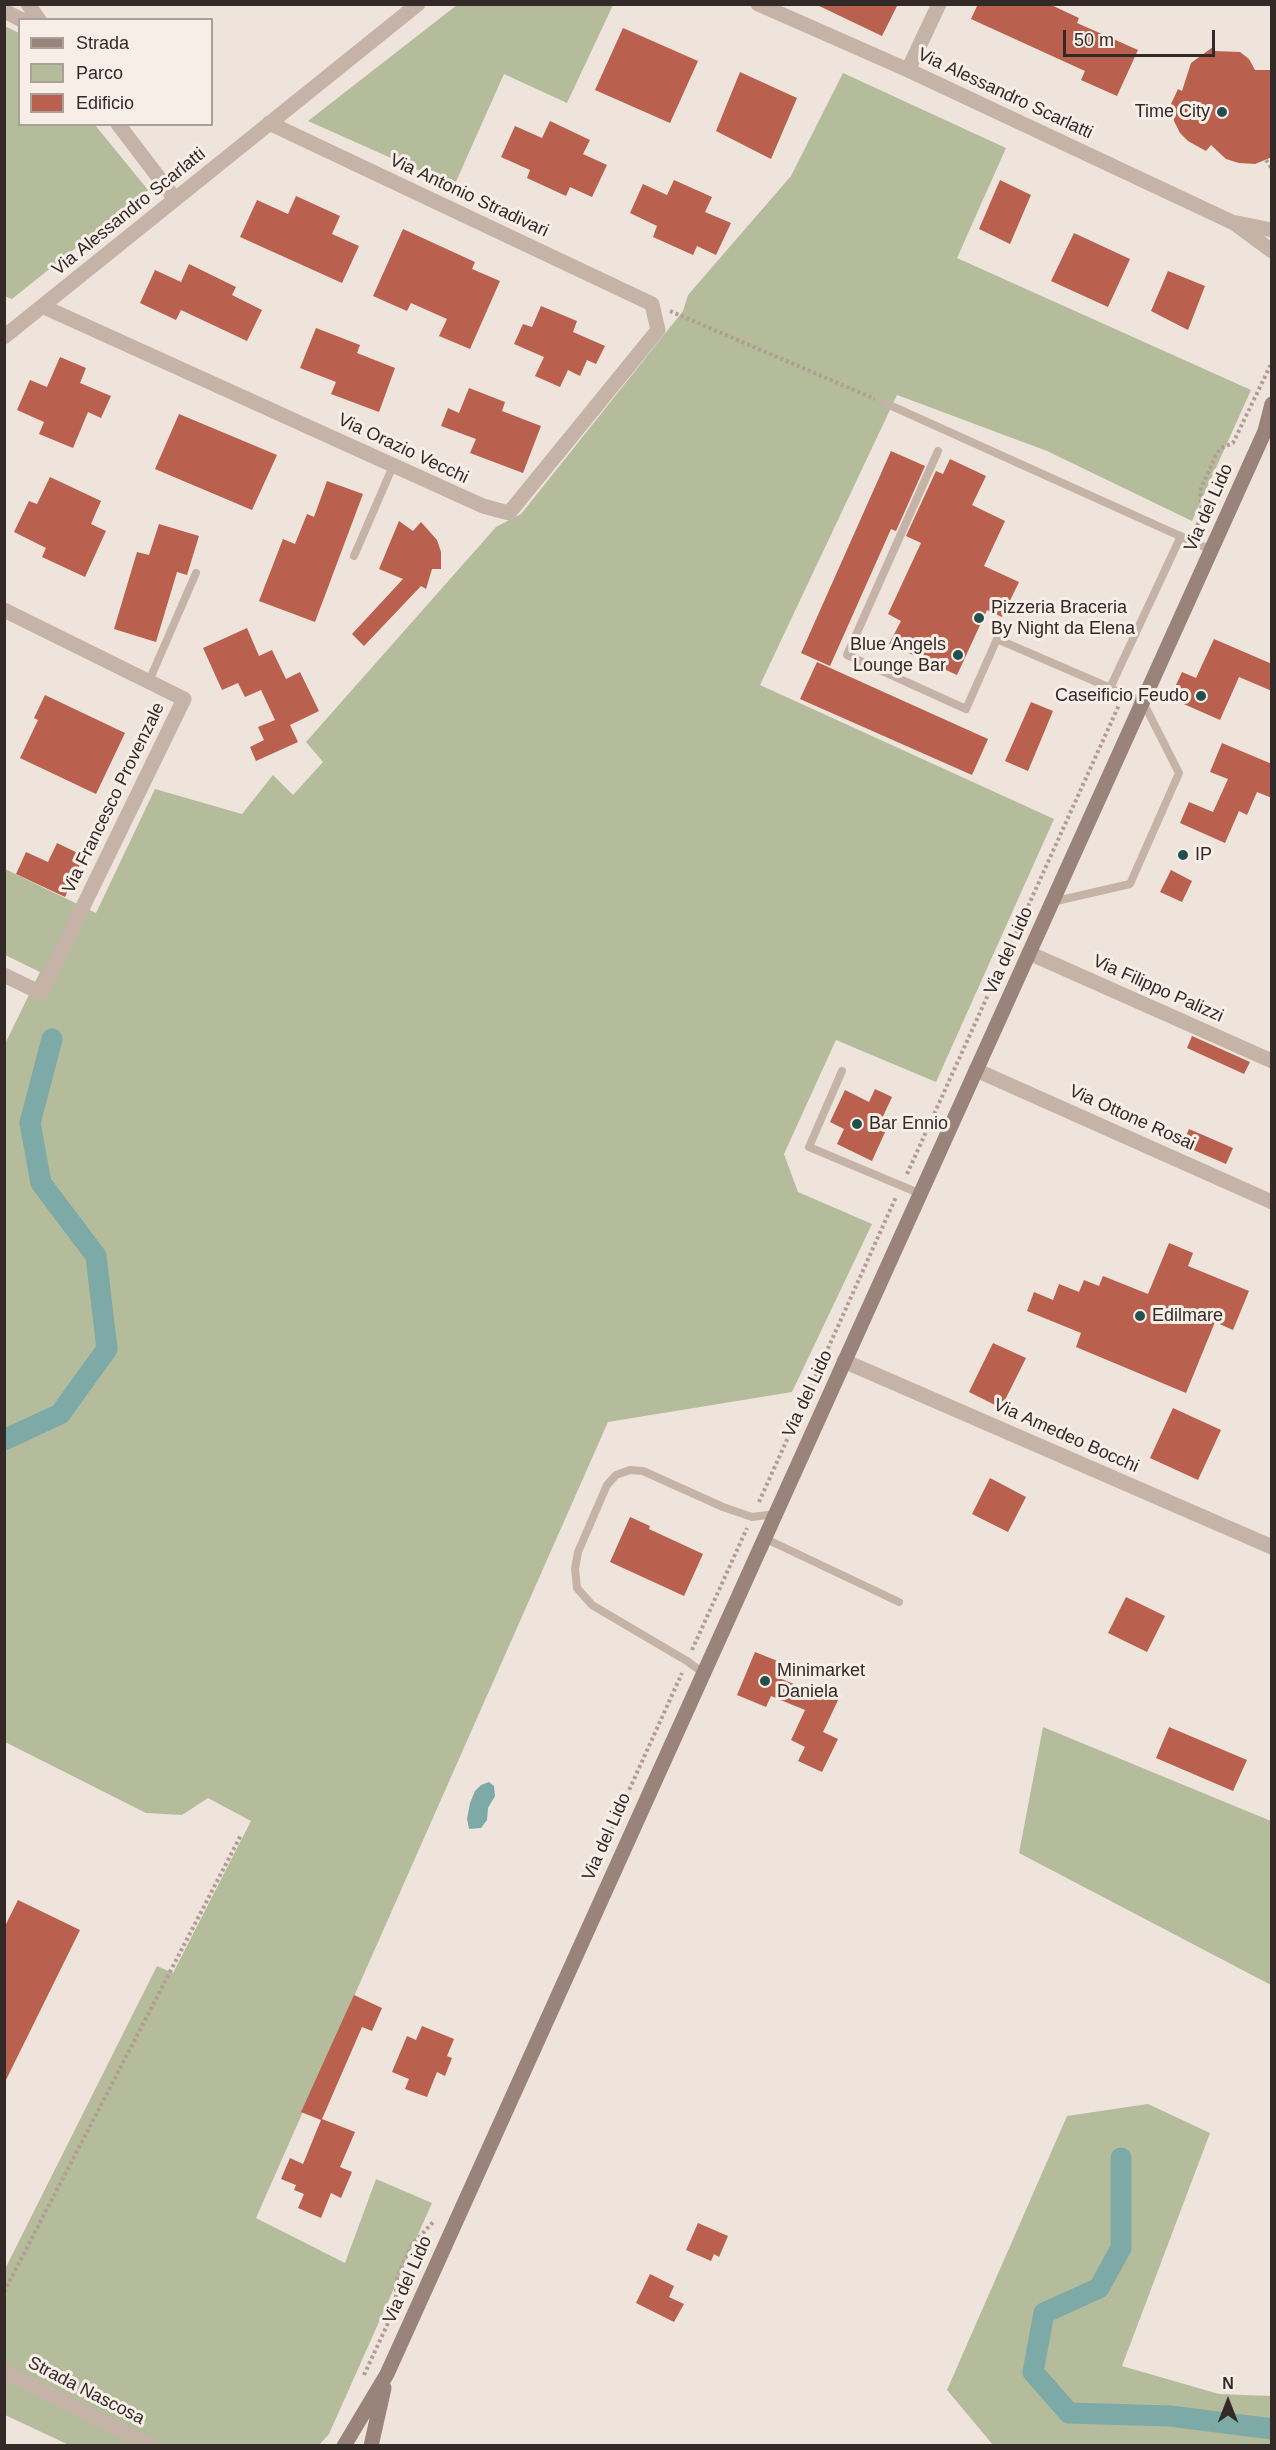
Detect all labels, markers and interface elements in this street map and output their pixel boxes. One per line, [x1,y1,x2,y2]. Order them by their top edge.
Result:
legend [18,18,213,126]
scale bar [1066,18,1218,56]
text: 50 m [1074,30,1114,50]
text: Strada [76,33,129,53]
street label: Via Alessandro Scarlatti [914,44,1096,144]
text: Parco [76,63,123,83]
text: Edificio [76,93,134,113]
place label: Time City [1135,101,1210,123]
marker: Time City [1215,105,1229,119]
street label: Via Alessandro Scarlatti [48,144,210,280]
street label: Via Antonio Stradivari [386,150,552,242]
street label: Via Orazio Vecchi [334,409,472,489]
street label: Via del Lido [1180,461,1238,555]
place label: Pizzeria Braceria By Night da Elena [991,597,1135,640]
marker: Pizzeria Braceria By Night da Elena [972,611,986,625]
place label: Blue Angels Lounge Bar [850,634,946,676]
marker: Blue Angels Lounge Bar [951,648,965,662]
place label: Caseificio Feudo [1055,685,1189,707]
marker: Caseificio Feudo [1194,689,1208,703]
street label: Via Francesco Provenzale [58,699,170,897]
place label: IP [1195,844,1212,866]
marker: IP [1176,848,1190,862]
street label: Via del Lido [980,904,1038,998]
street label: Via Filippo Palizzi [1089,951,1227,1027]
street label: Via Ottone Rosai [1066,1081,1198,1155]
place label: Bar Ennio [869,1113,948,1135]
marker: Bar Ennio [850,1117,864,1131]
place label: Edilmare [1152,1305,1223,1327]
marker: Edilmare [1133,1309,1147,1323]
street label: Via del Lido [778,1347,838,1441]
street label: Via Amedeo Bocchi [990,1394,1142,1478]
place label: Minimarket Daniela [777,1660,865,1702]
marker: Minimarket Daniela [758,1674,772,1688]
street label: Via del Lido [578,1790,636,1884]
street label: Via del Lido [379,2233,437,2327]
street label: Strada Nascosa [24,2352,148,2430]
north arrow [1198,2372,1258,2432]
text: N [1222,2375,1234,2392]

